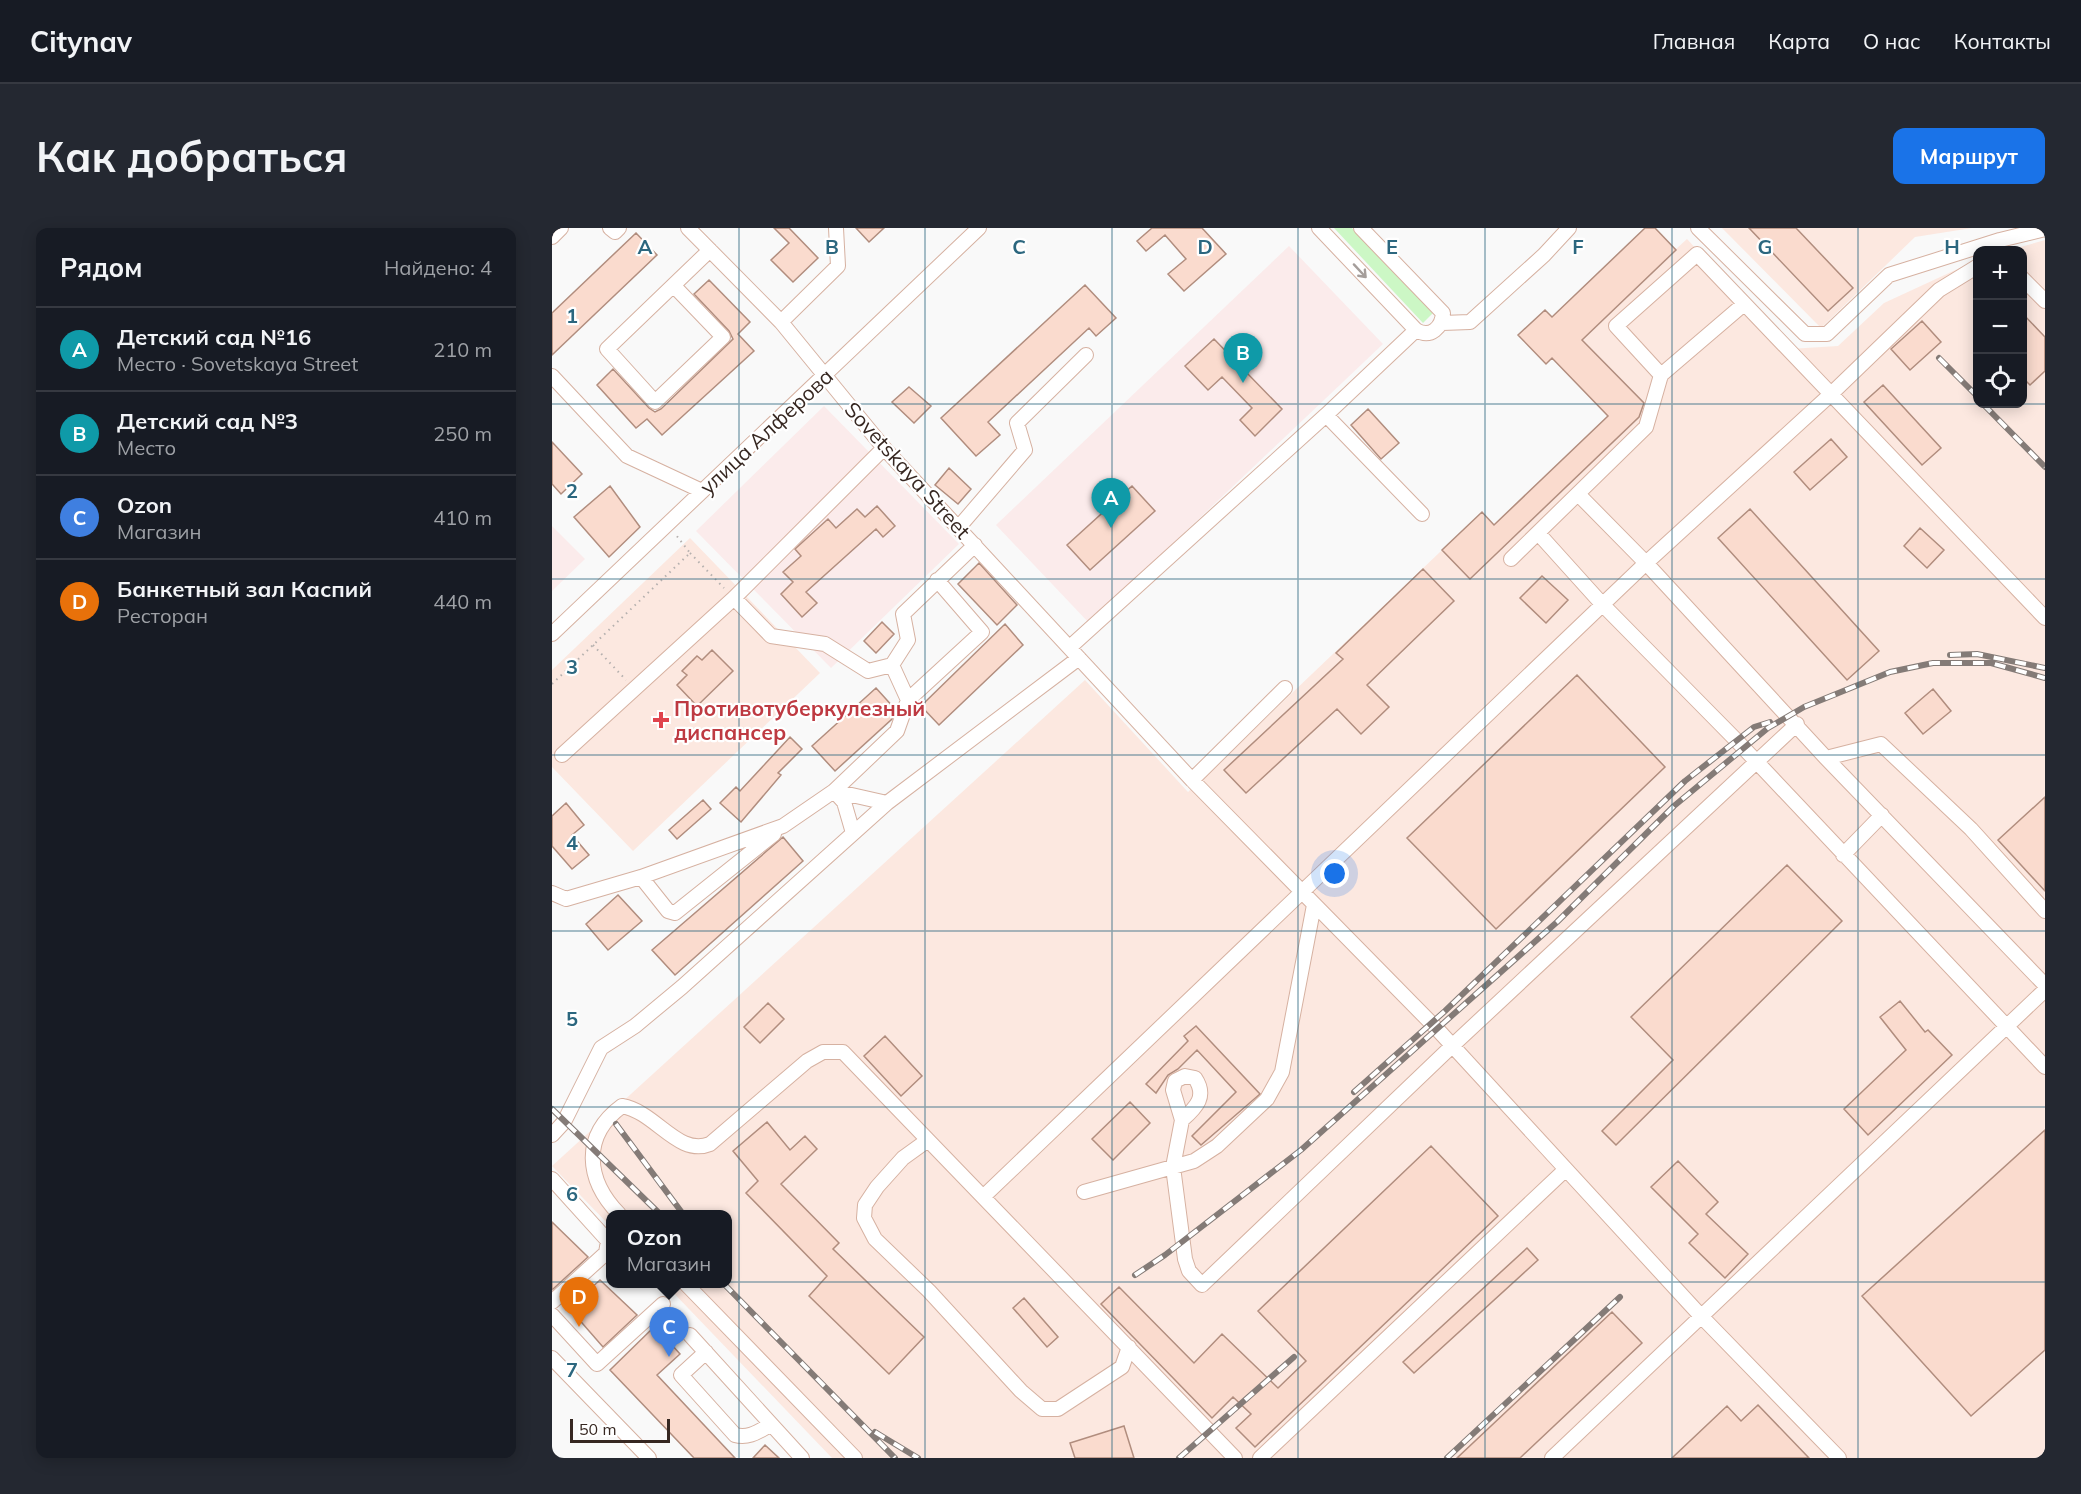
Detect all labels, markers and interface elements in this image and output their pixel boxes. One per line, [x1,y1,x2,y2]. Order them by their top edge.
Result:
text: Citynav [30,24,132,59]
text: Главная [1653,28,1735,54]
text: Карта [1768,28,1830,54]
text: О нас [1863,28,1921,54]
text: Контакты [1954,28,2051,54]
button: Маршрут [1893,128,2045,184]
text: Как добраться [36,130,348,183]
text: A [638,234,653,259]
text: B [825,234,839,259]
text: C [1012,234,1026,259]
text: D [1197,234,1213,259]
text: E [1386,234,1398,259]
text: F [1572,234,1584,259]
text: G [1758,234,1772,259]
text: H [1944,234,1960,259]
map controls [1973,246,2027,408]
button: + [1973,246,2027,300]
text: Рядом [60,251,143,284]
text: Найдено: 4 [384,255,492,280]
one-way arrow [1352,263,1367,278]
button: − [1973,300,2027,354]
text: 1 [566,303,578,328]
text: Детский сад №16 [117,323,311,351]
pin: B [1224,334,1262,383]
text: A [72,337,87,362]
text: 210 m [433,337,492,362]
text: Место · Sovetskaya Street [117,351,358,376]
button: locate [1973,354,2027,408]
street label: улица Алферова [694,363,838,499]
street label: Sovetskaya Street [840,396,976,544]
text: Детский сад №3 [117,407,298,435]
text: B [73,421,86,446]
text: 250 m [433,421,492,446]
text: Место [117,435,176,460]
text: 2 [566,478,578,503]
pin: A [1092,478,1130,528]
text: Ozon [117,491,172,519]
text: C [73,505,86,530]
text: 410 m [433,505,492,530]
text: Магазин [117,519,201,544]
text: Банкетный зал Каспий [117,575,372,603]
text: D [72,589,87,614]
text: 440 m [433,589,492,614]
text: Ресторан [117,603,208,628]
text: 3 [566,654,578,679]
place label: Противотуберкулезный диспансер [674,695,925,745]
marker: Противотуберкулезный диспансер [652,711,670,729]
text: 4 [566,830,578,855]
your location [1320,859,1349,888]
text: 5 [566,1006,578,1031]
text: 6 [566,1181,578,1206]
popup [606,1210,732,1288]
text: Ozon [627,1223,682,1251]
text: Магазин [627,1251,711,1276]
pin: D [560,1278,598,1327]
pin: C [650,1308,688,1357]
text: 7 [566,1357,578,1382]
scale bar [570,1416,670,1444]
text: 50 m [579,1419,616,1439]

